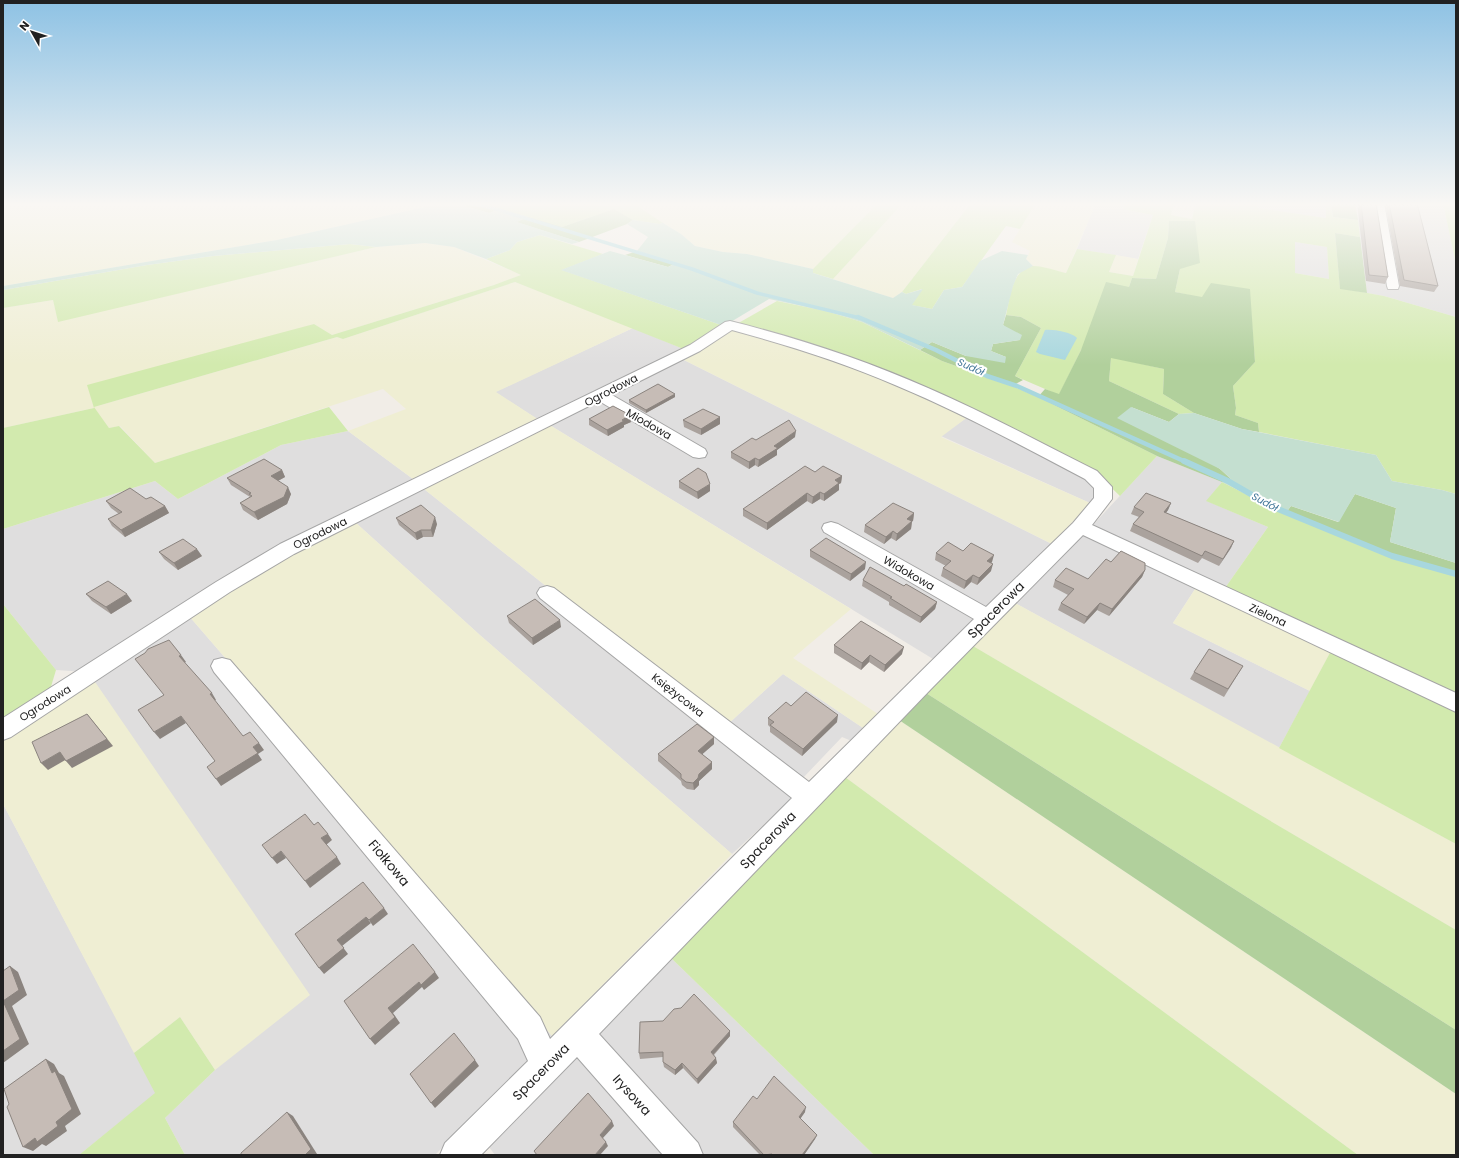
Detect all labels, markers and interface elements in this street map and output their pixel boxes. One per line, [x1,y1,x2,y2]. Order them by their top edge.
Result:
north arrow [12,12,52,52]
text: N [15,17,33,34]
water label: Sudół [955,354,987,380]
street label: Ogrodowa [581,370,641,410]
street label: Miodowa [623,405,675,443]
water label: Sudół [1249,489,1281,515]
street label: Ogrodowa [290,513,350,553]
street label: Widokowa [880,552,938,594]
street label: Spacerowa [963,577,1029,643]
street label: Zielona [1247,599,1289,631]
street label: Księżycowa [648,669,708,721]
street label: Ogrodowa [16,681,74,725]
street label: Spacerowa [736,807,800,873]
street label: Fiołkowa [364,836,414,890]
street label: Spacerowa [508,1039,574,1105]
street label: Irysowa [608,1070,656,1120]

